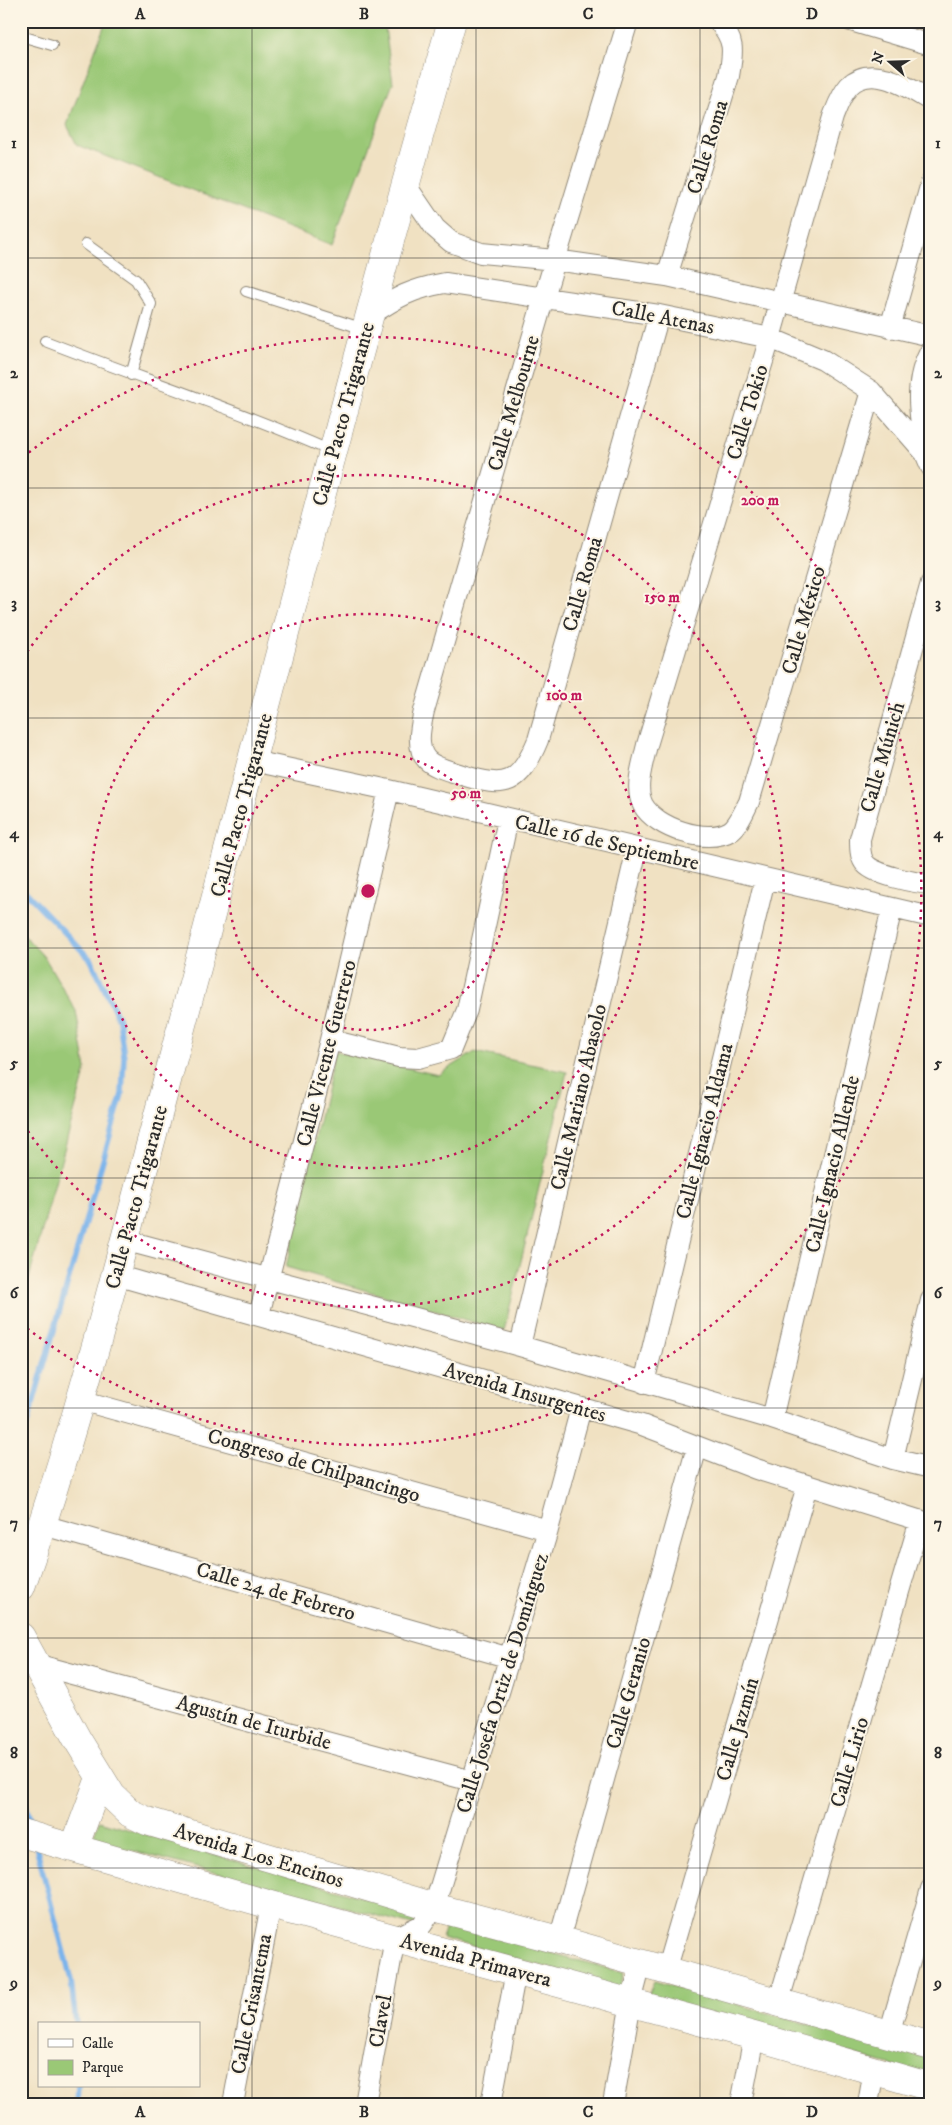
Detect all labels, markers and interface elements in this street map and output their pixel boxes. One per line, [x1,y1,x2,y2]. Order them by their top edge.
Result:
text: A [134,4,146,24]
text: B [359,4,369,24]
text: C [583,4,593,24]
text: D [806,4,818,24]
north arrow [864,38,914,88]
text: N [868,49,889,66]
street label: Calle Roma [681,97,735,198]
text: 1 [11,133,17,153]
text: 1 [935,133,941,153]
street label: Calle Atenas [609,295,716,341]
street label: Calle Pacto Trigarante [307,319,381,509]
street label: Calle Melbourne [482,332,546,474]
street label: Calle Tokio [721,361,775,463]
text: 2 [10,363,19,383]
text: 2 [934,363,943,383]
text: 200 m [741,491,780,510]
street label: Calle Roma [557,534,609,635]
street label: Calle México [776,563,832,677]
text: 150 m [644,588,680,607]
text: 3 [11,593,17,613]
text: 3 [935,593,941,613]
text: 100 m [546,686,583,705]
street label: Calle Múnich [855,699,911,816]
street label: Calle Pacto Trigarante [205,710,279,900]
text: 50 m [450,784,482,803]
street label: Calle 16 de Septiembre [512,809,702,877]
text: 4 [8,823,19,843]
text: 4 [932,823,943,843]
centre of rings [359,882,377,900]
street label: Calle Vicente Guerrero [291,957,363,1149]
street label: Calle Mariano Abasolo [545,1002,613,1193]
street label: Calle Ignacio Aldama [671,1041,739,1222]
text: 5 [9,1053,18,1073]
text: 5 [933,1053,942,1073]
street label: Calle Ignacio Allende [800,1073,866,1255]
street label: Calle Pacto Trigarante [100,1102,174,1292]
text: 6 [10,1283,20,1303]
text: 6 [934,1283,944,1303]
street label: Avenida Insurgentes [440,1357,609,1429]
street label: Congreso de Chilpancingo [204,1423,423,1509]
text: 7 [10,1513,18,1533]
text: 7 [934,1513,942,1533]
street label: Calle Josefa Ortiz de Domínguez [451,1550,555,1817]
street label: Calle 24 de Febrero [193,1557,358,1627]
street label: Calle Geranio [601,1634,657,1752]
street label: Calle Jazmín [711,1674,765,1784]
street label: Agustín de Iturbide [173,1690,334,1756]
street label: Calle Lirio [825,1714,875,1810]
text: 8 [10,1743,18,1763]
text: 8 [934,1743,942,1763]
street label: Avenida Los Encinos [171,1818,347,1894]
street label: Avenida Primavera [397,1928,554,1994]
street label: Calle Crisantema [226,1932,278,2077]
text: 9 [9,1973,18,1993]
text: 9 [933,1973,942,1993]
street label: Clavel [364,1992,399,2050]
legend [38,2022,200,2088]
text: Calle [82,2034,114,2053]
text: Parque [82,2058,123,2077]
text: A [134,2102,146,2122]
text: B [359,2102,369,2122]
text: C [583,2102,593,2122]
text: D [806,2102,818,2122]

